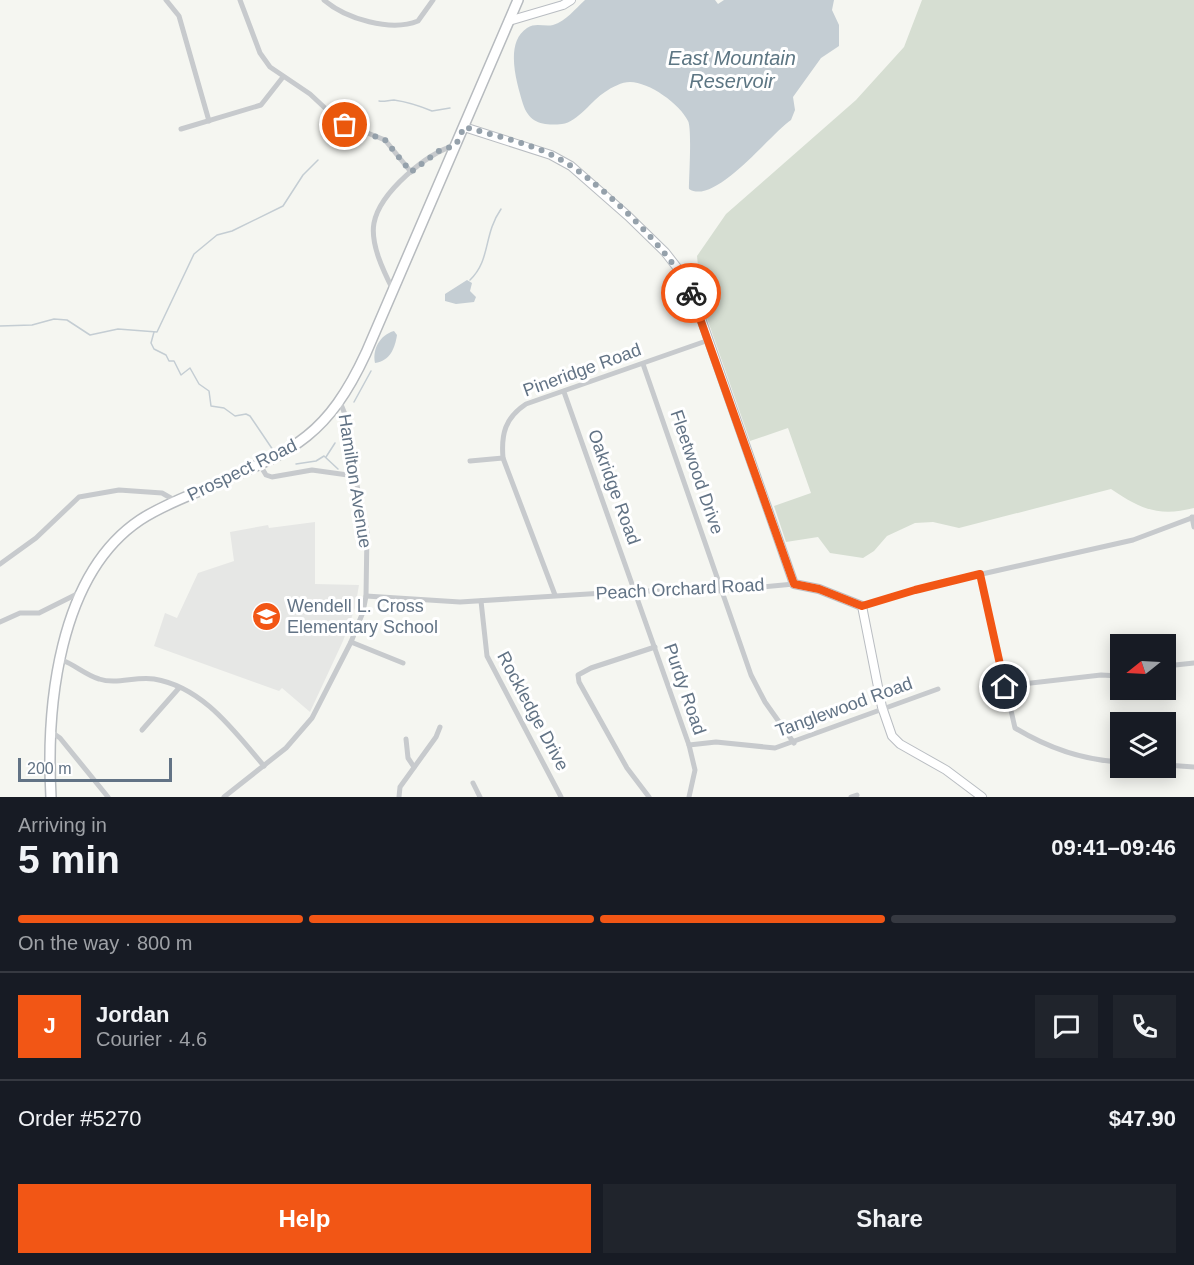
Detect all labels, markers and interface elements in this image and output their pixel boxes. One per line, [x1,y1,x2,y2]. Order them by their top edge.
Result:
water label: East Mountain Reservoir [668,47,796,92]
pin [319,99,370,150]
icon: bag [328,108,361,141]
courier [661,263,721,323]
icon: bike [675,277,708,310]
street label: Pineridge Road [520,339,644,401]
street label: Fleetwood Drive [666,407,728,537]
street label: Hamilton Avenue [335,412,375,550]
street label: Oakridge Road [584,427,644,547]
street label: Prospect Road [184,435,300,505]
street label: Peach Orchard Road [595,575,765,603]
place label: Wendell L. Cross Elementary School [287,596,438,637]
school or university icon: Wendell L. Cross Elementary School [250,600,282,632]
north arrow [1110,634,1176,700]
map controls [1110,634,1176,778]
street label: Purdy Road [660,641,710,737]
street label: Rockledge Drive [493,648,573,774]
pin [979,661,1030,712]
icon: home [988,670,1021,703]
street label: Tanglewood Road [773,673,915,741]
button: layers [1110,712,1176,778]
scale bar [18,755,172,782]
text: 200 m [27,760,71,777]
text: Arriving in [18,814,107,836]
text: 09:41–09:46 [1051,835,1176,860]
text: 5 min [18,838,120,881]
text: On the way · 800 m [18,932,193,954]
button: chat [1035,995,1098,1058]
button: phone [1113,995,1176,1058]
text: Jordan [96,1002,169,1027]
text: J [43,1013,56,1038]
text: Courier · 4.6 [96,1028,207,1050]
text: Order #5270 [18,1106,142,1131]
text: $47.90 [1109,1106,1176,1131]
button: Help [18,1184,591,1253]
button: Share [603,1184,1176,1253]

